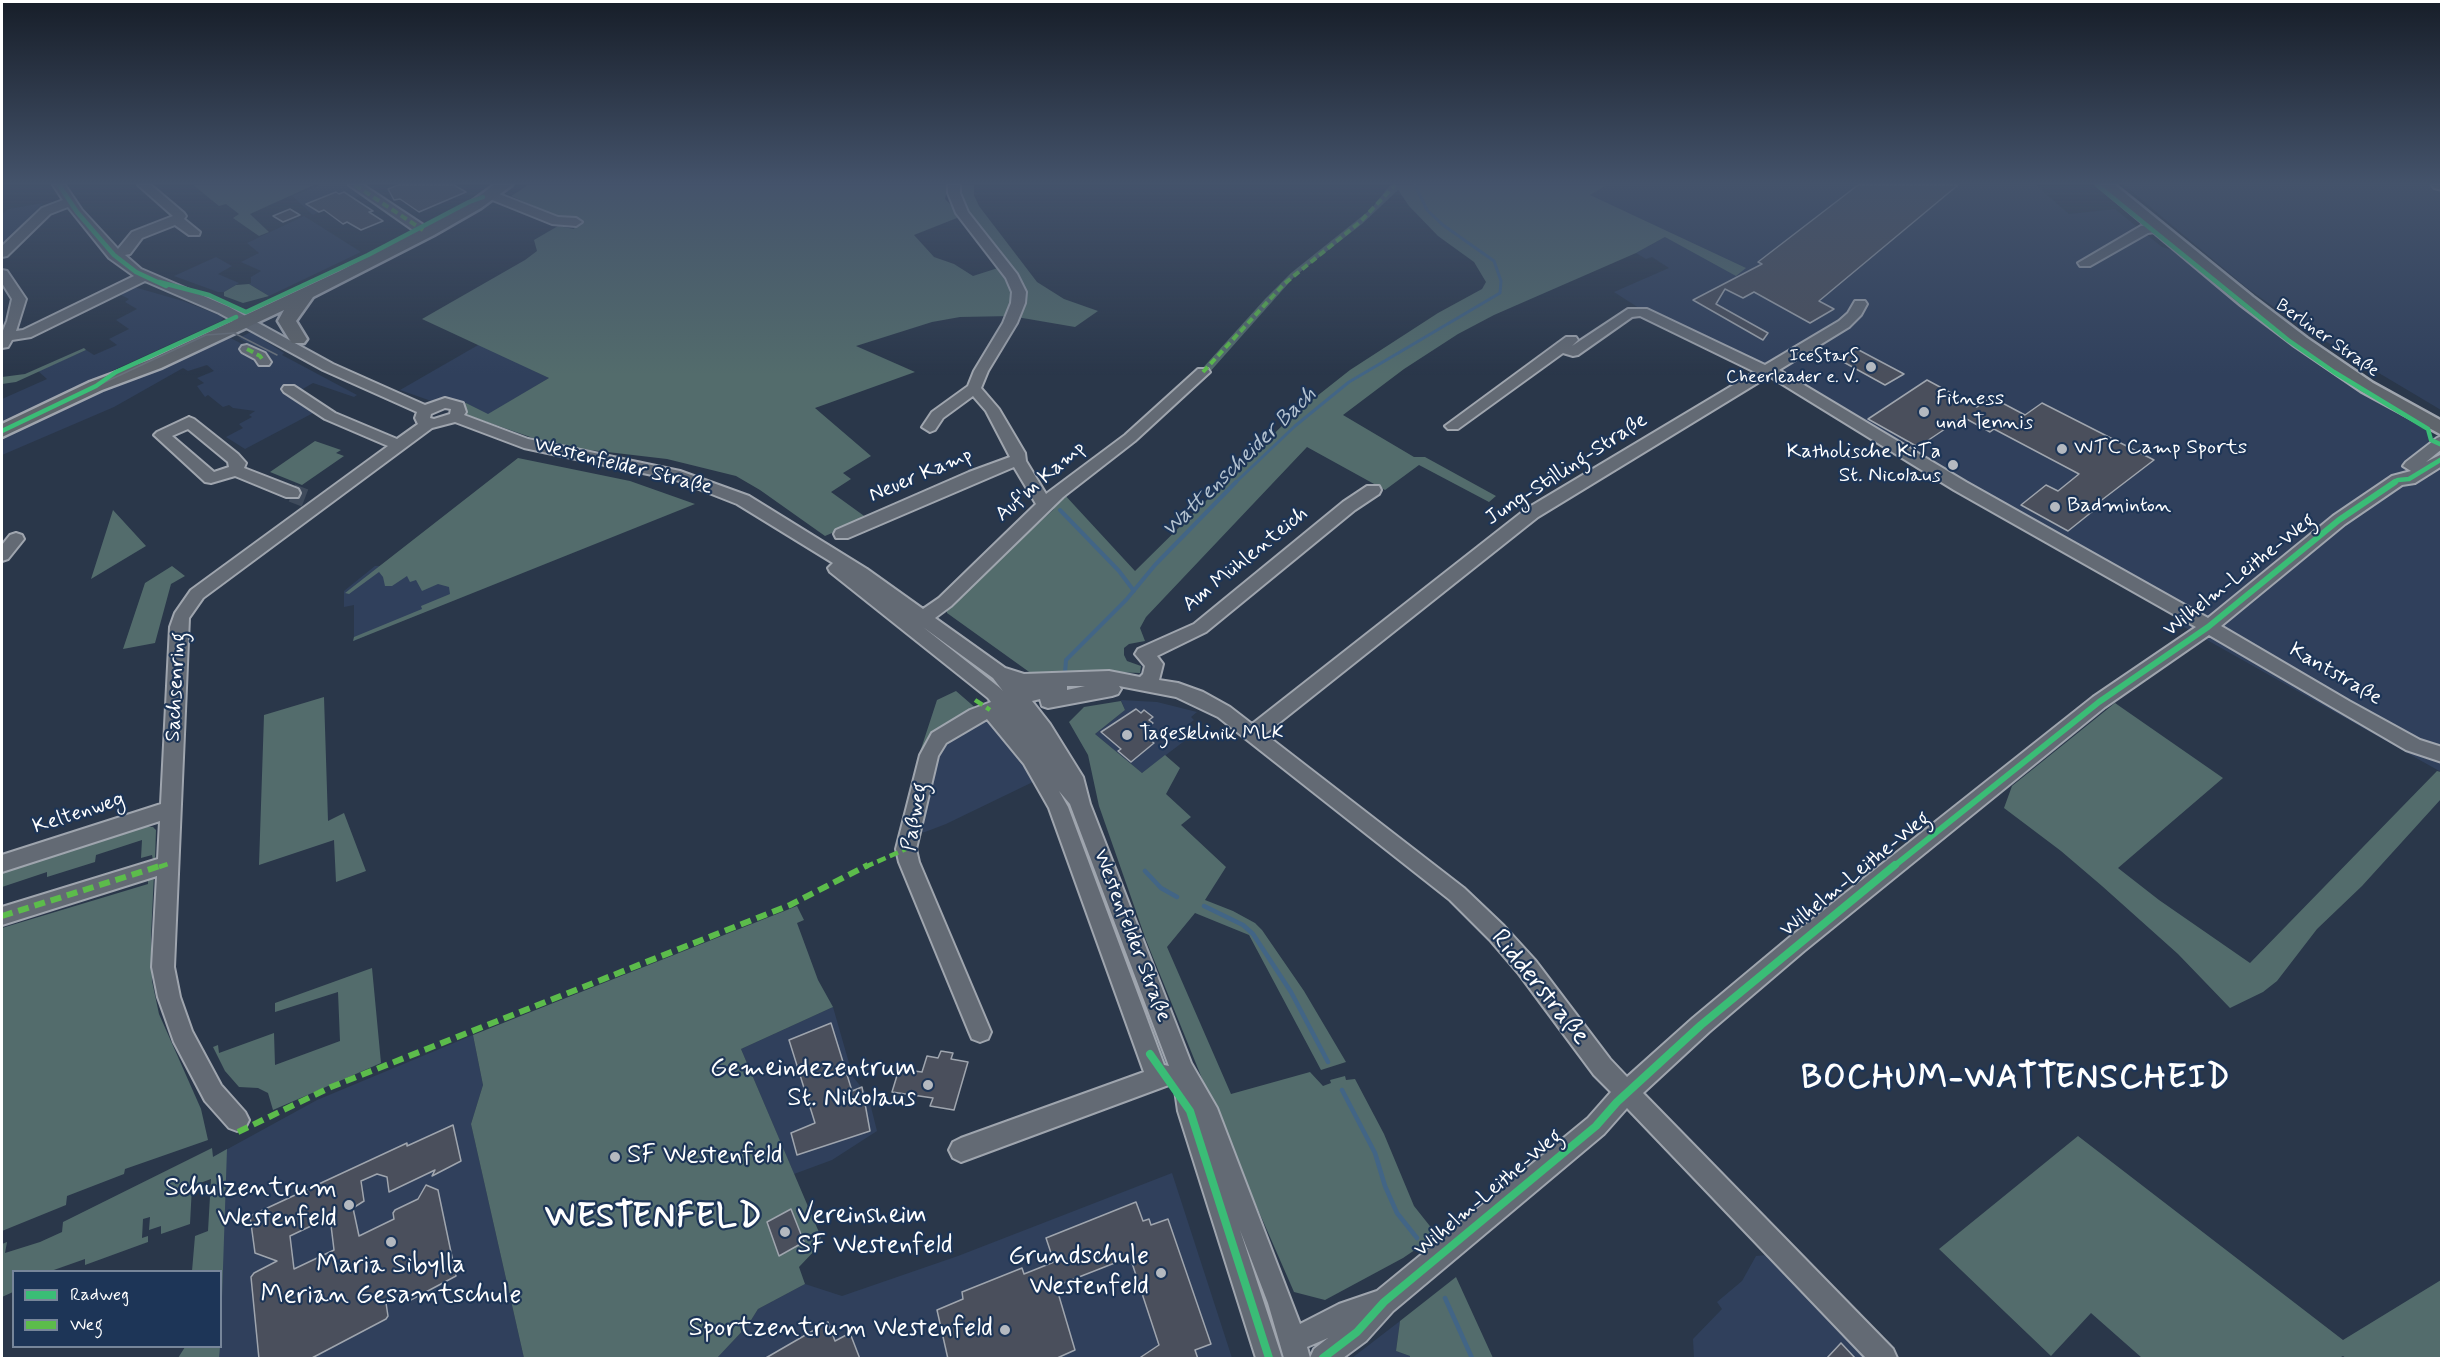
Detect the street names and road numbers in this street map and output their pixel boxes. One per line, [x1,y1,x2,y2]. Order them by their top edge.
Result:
street label: Berliner Straße [2271,295,2383,383]
street label: Jung-Stilling-Straße [1481,408,1653,532]
street label: Westenfelder Straße [531,433,715,501]
street label: Auf'm Kamp [991,436,1091,528]
street label: Neuer Kamp [866,443,976,509]
street label: Am Mühlenteich [1178,502,1314,618]
street label: Wilhelm-Leithe-Weg [2159,509,2321,643]
street label: Sachsenring [162,632,192,742]
street label: Kantstraße [2284,638,2386,712]
street label: Paßweg [898,781,934,853]
street label: Keltenweg [30,787,128,841]
street label: Wilhelm-Leithe-Weg [1776,807,1936,943]
street label: Westenfelder Straße [1087,846,1175,1026]
street label: Ridderstraße [1483,924,1595,1052]
street label: Wilhelm-Leithe-Weg [1410,1125,1568,1263]

